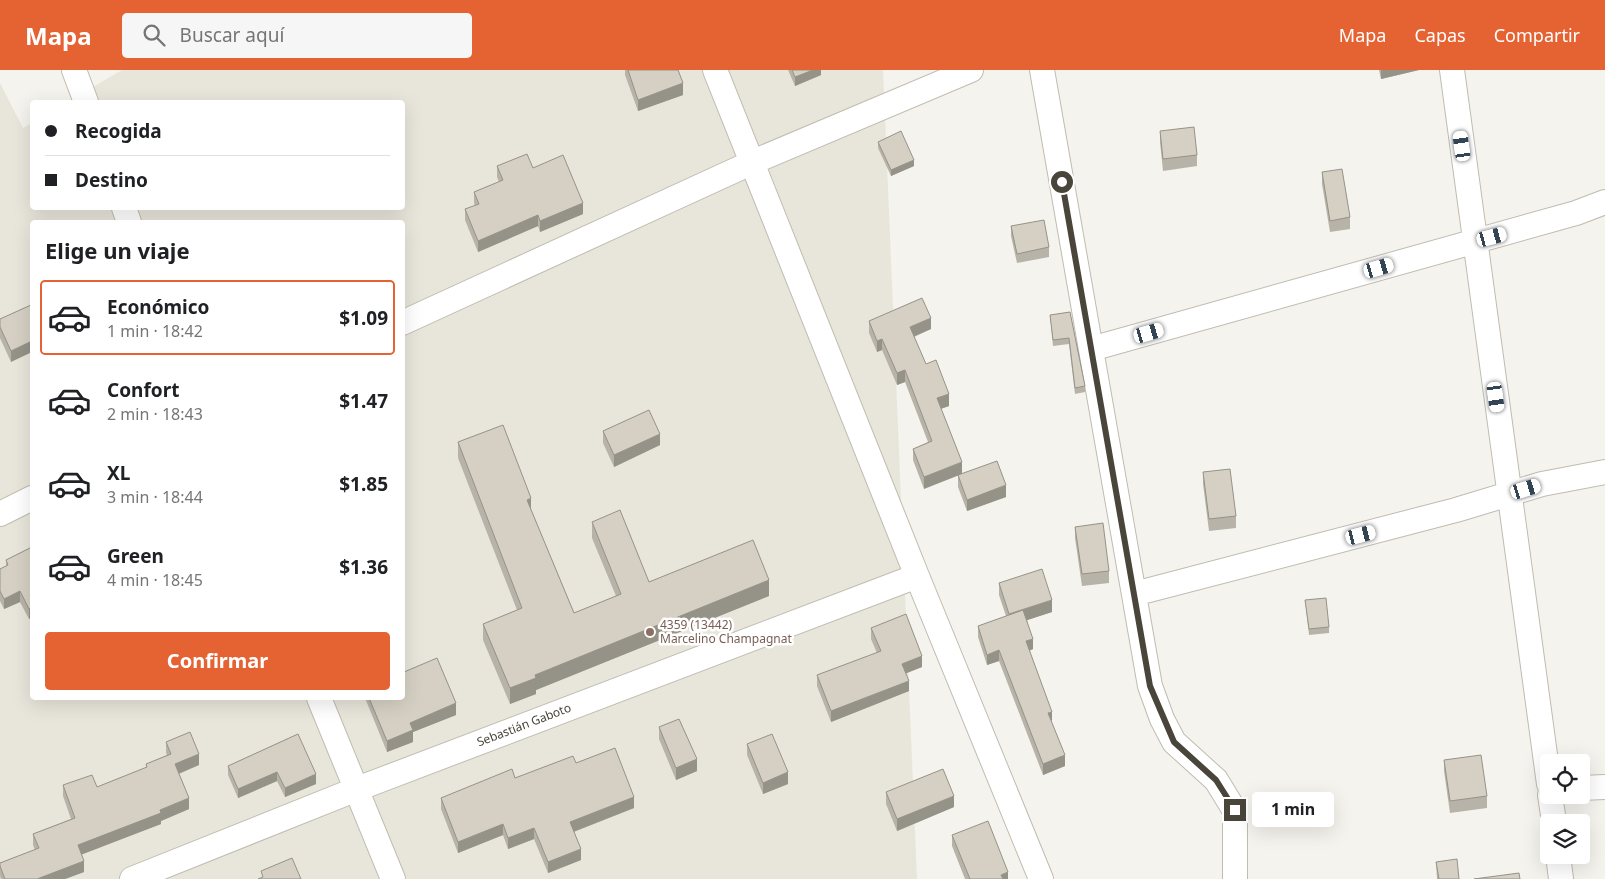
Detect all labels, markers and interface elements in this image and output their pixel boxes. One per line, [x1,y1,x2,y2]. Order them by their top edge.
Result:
search box [122,13,472,58]
text: Mapa [25,19,92,52]
icon: search [140,21,168,49]
text: Buscar aquí [180,22,284,48]
text: Mapa [1339,23,1386,47]
text: Capas [1414,23,1466,47]
text: Compartir [1494,23,1580,47]
text: Recogida [75,118,162,144]
car [1452,130,1471,162]
text: Destino [75,167,148,193]
route start [1051,171,1073,193]
car [1475,226,1508,248]
text: Elige un viaje [45,235,190,265]
car [1362,257,1395,279]
text: Económico [107,294,209,320]
icon: car [47,295,92,340]
text: $1.09 [339,305,388,331]
text: 1 min · 18:42 [107,320,203,342]
car [1132,322,1165,344]
text: Confort [107,377,179,403]
icon: car [47,378,92,423]
car [1486,381,1505,413]
text: $1.47 [339,388,388,414]
text: 2 min · 18:43 [107,403,203,425]
text: XL [107,460,130,486]
icon: car [47,461,92,506]
text: $1.85 [339,471,388,497]
car [1509,477,1542,501]
text: 3 min · 18:44 [107,486,203,508]
car [1344,524,1377,546]
text: Green [107,543,164,569]
icon: car [47,544,92,589]
text: $1.36 [339,554,388,580]
text: 4 min · 18:45 [107,569,203,591]
place label: 4359 (13442) Marcelino Champagnat [660,616,792,647]
marker: 4359 (13442) Marcelino Champagnat [644,626,656,638]
button: Confirmar [45,632,390,690]
street label: Sebastián Gaboto [474,699,573,750]
map controls [1540,754,1590,864]
button: locate [1540,754,1590,804]
callout: 1 min [1252,792,1335,828]
text: 1 min [1271,798,1315,820]
route end [1224,799,1246,821]
button: layers [1540,814,1590,864]

